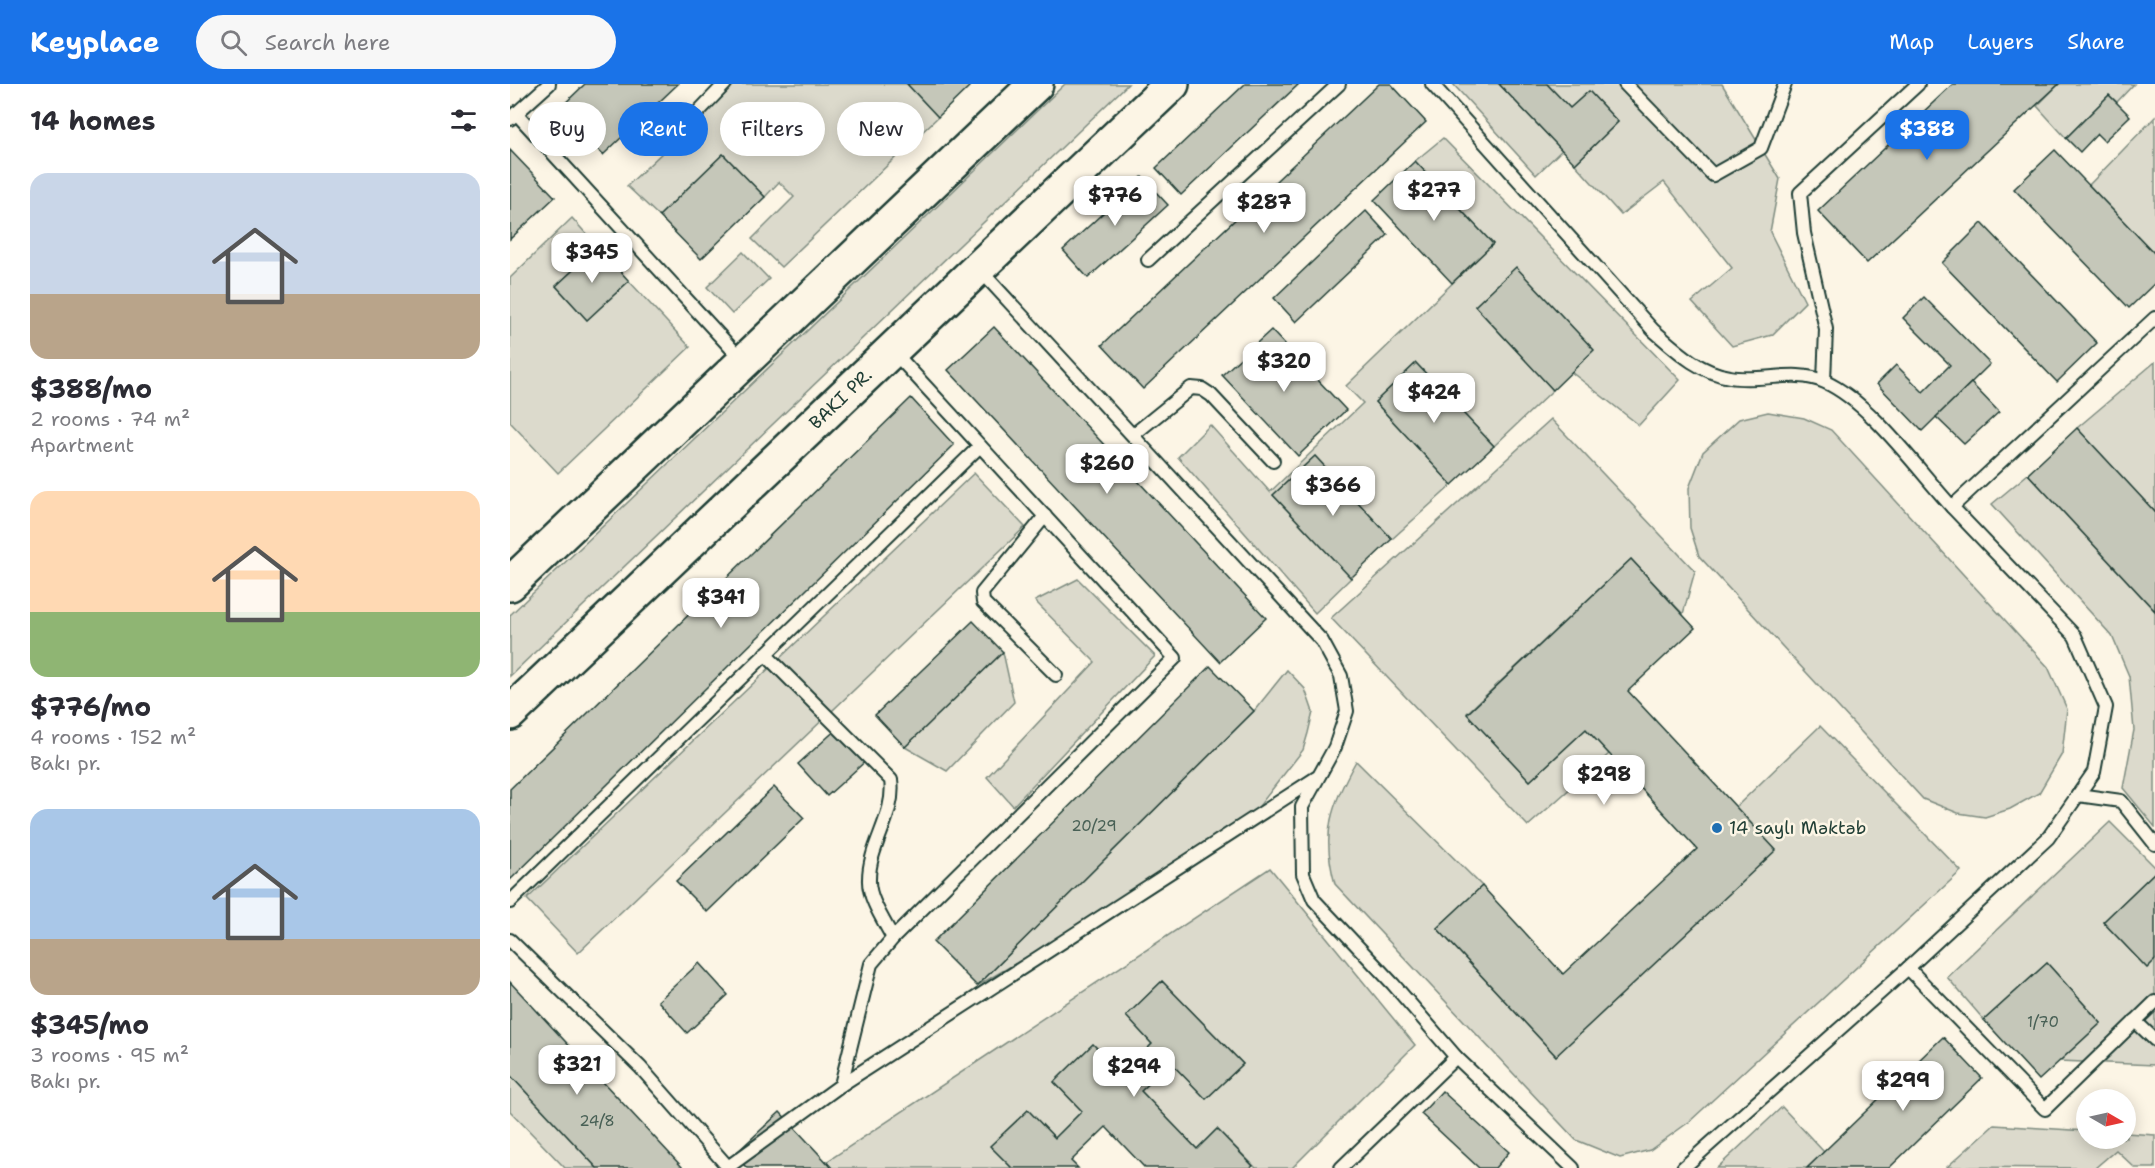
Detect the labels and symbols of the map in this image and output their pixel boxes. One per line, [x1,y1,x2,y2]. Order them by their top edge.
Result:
pin: $388 [1891,110,1963,161]
pin: $277 [1398,171,1470,222]
pin: $776 [1079,176,1151,227]
pin: $287 [1228,183,1300,234]
pin: $345 [556,233,628,284]
pin: $320 [1248,342,1320,393]
street label: BAKI PR. [804,363,877,435]
pin: $424 [1398,373,1470,424]
pin: $260 [1071,444,1143,495]
pin: $366 [1297,466,1369,517]
pin: $341 [685,578,757,629]
pin: $298 [1568,755,1640,806]
house number: 20/29 [1071,816,1117,836]
place label: 14 saylı Məktəb [1729,816,1866,840]
marker: 14 saylı Məktəb [1710,821,1724,835]
house number: 1/70 [2027,1012,2059,1032]
pin: $321 [541,1045,613,1096]
pin: $294 [1098,1047,1170,1098]
pin: $299 [1867,1061,1939,1112]
north arrow [2076,1089,2136,1149]
house number: 24/8 [579,1111,615,1131]

